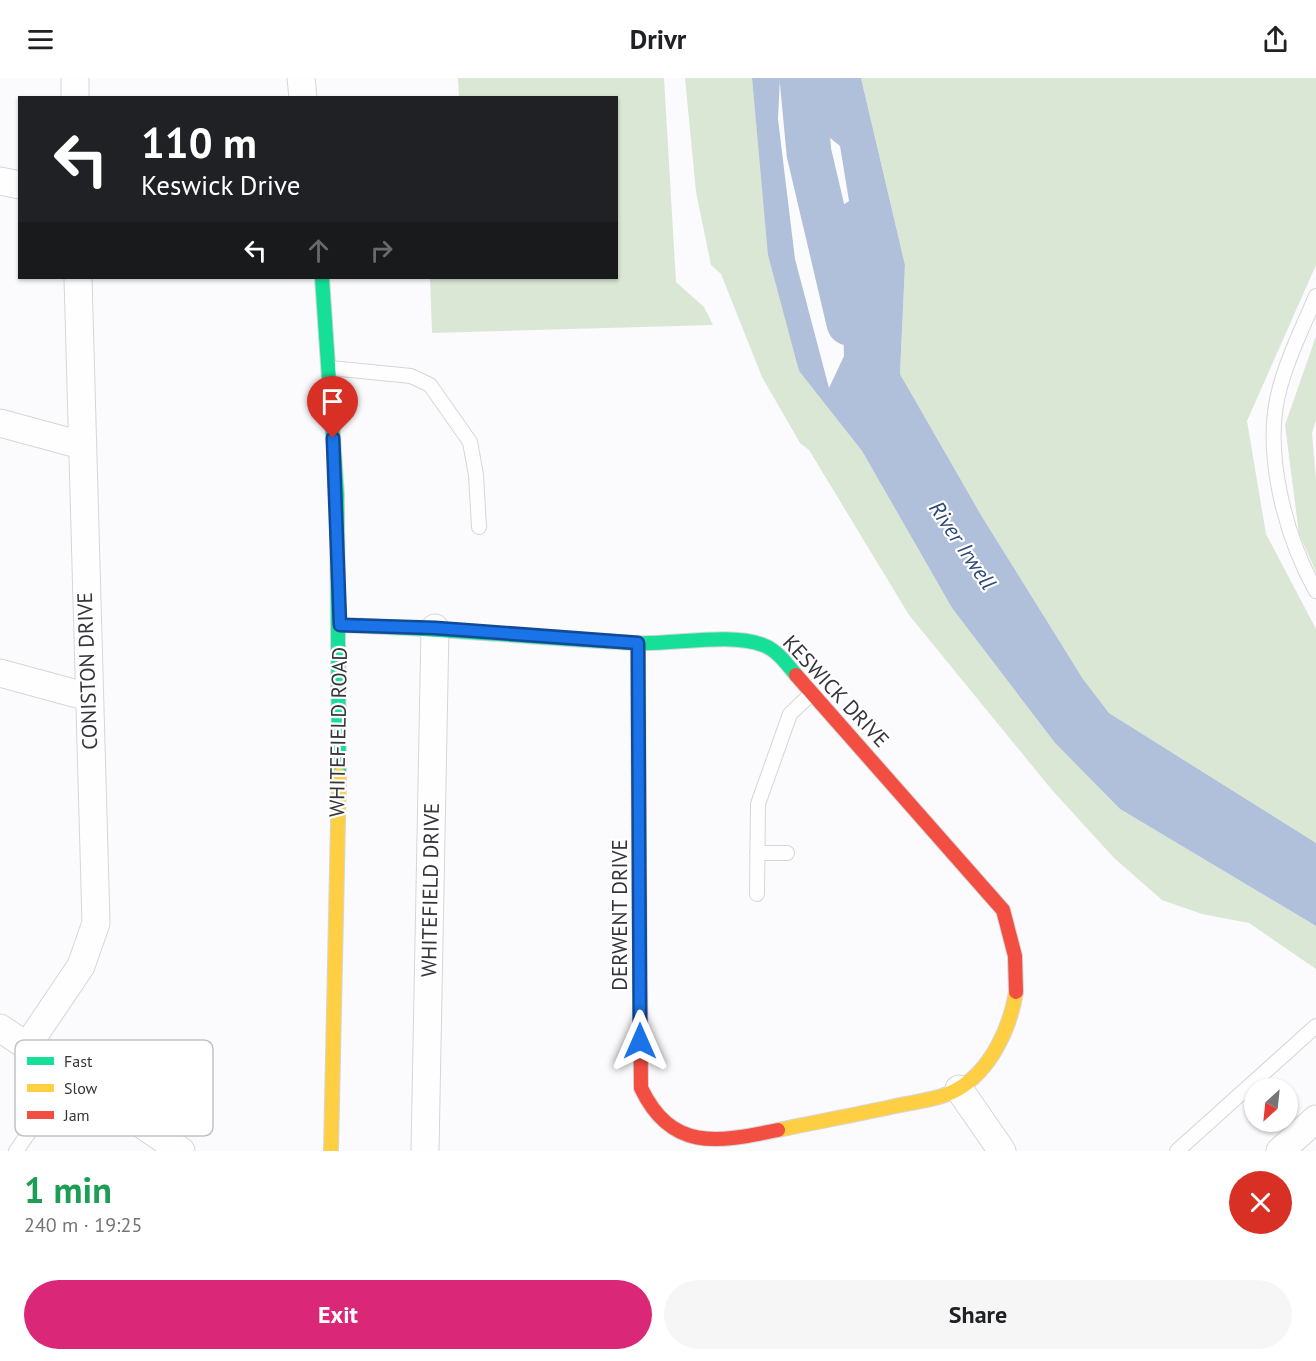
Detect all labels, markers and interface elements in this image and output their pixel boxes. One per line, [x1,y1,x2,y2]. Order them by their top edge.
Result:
text: Drivr [630,22,686,56]
icon: menu [24,23,57,56]
icon: share [1259,23,1292,56]
text: 110 m [141,115,257,170]
icon: left [42,120,120,198]
text: Keswick Drive [141,168,300,202]
icon: left [239,234,272,267]
icon: ahead [302,234,335,267]
icon: right [365,234,398,267]
pin [307,376,358,438]
icon: arrive [316,385,349,418]
water label: River Irwell [923,495,1003,595]
street label: CONISTON DRIVE [71,592,103,750]
street label: KESWICK DRIVE [777,629,895,753]
street label: WHITEFIELD ROAD [323,647,353,817]
street label: WHITEFIELD DRIVE [415,803,445,977]
street label: DERWENT DRIVE [606,839,633,991]
position arrow [608,1009,672,1073]
legend [15,1040,213,1136]
text: Fast [64,1051,93,1071]
text: Slow [64,1078,98,1098]
north arrow [1244,1078,1298,1132]
map controls [1244,1078,1298,1132]
text: Jam [63,1105,90,1125]
text: 1 min [24,1166,112,1213]
button: close [1229,1171,1292,1234]
text: 240 m · 19:25 [24,1212,142,1238]
button: Exit [24,1280,652,1349]
button: Share [664,1280,1292,1349]

